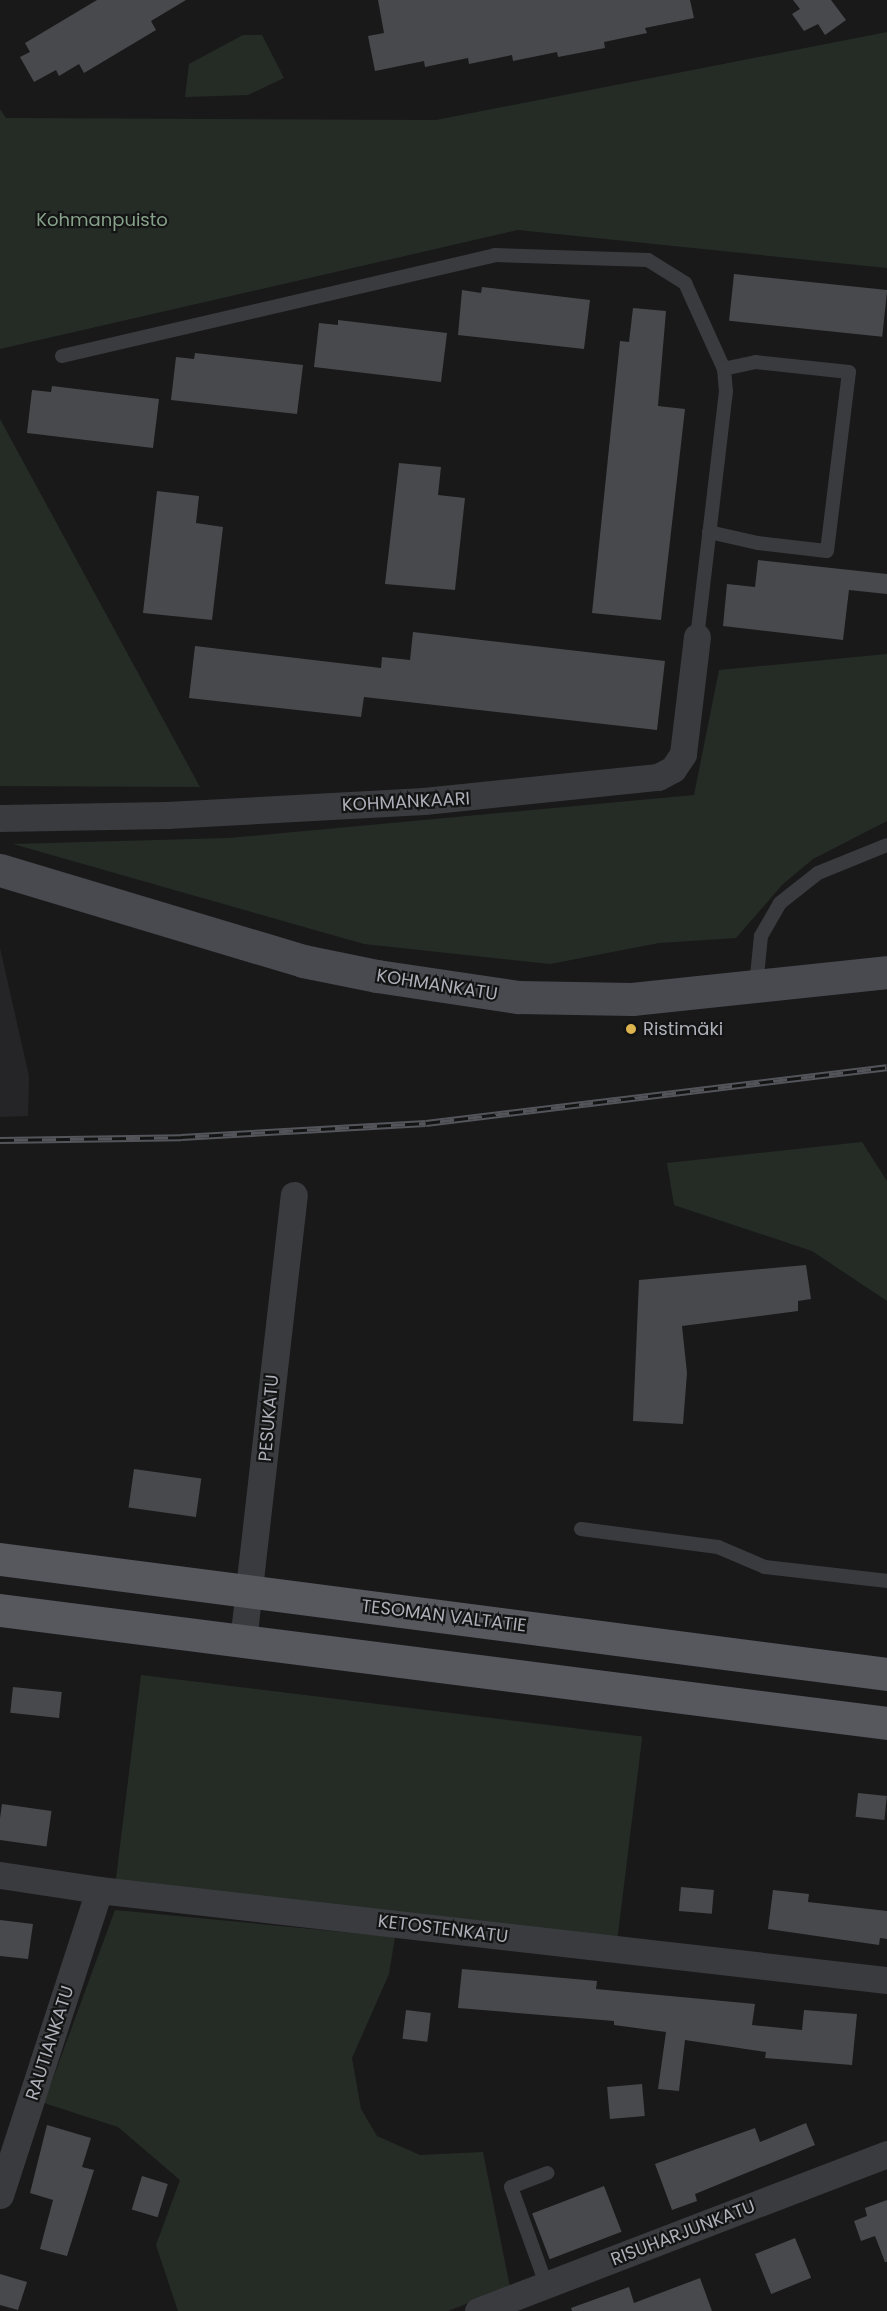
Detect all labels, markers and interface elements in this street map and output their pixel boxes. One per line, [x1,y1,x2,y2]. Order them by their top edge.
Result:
park label: Kohmanpuisto [36,209,168,231]
street label: KOHMANKAARI [341,788,471,816]
street label: KOHMANKATU [375,965,499,1005]
place label: Ristimäki [643,1018,723,1040]
marker: Ristimäki [624,1022,638,1036]
street label: PESUKATU [254,1374,284,1462]
street label: TESOMAN VALTATIE [360,1595,528,1637]
street label: KETOSTENKATU [377,1910,509,1948]
street label: RAUTIANKATU [21,1983,79,2103]
street label: RISUHARJUNKATU [608,2196,758,2270]

